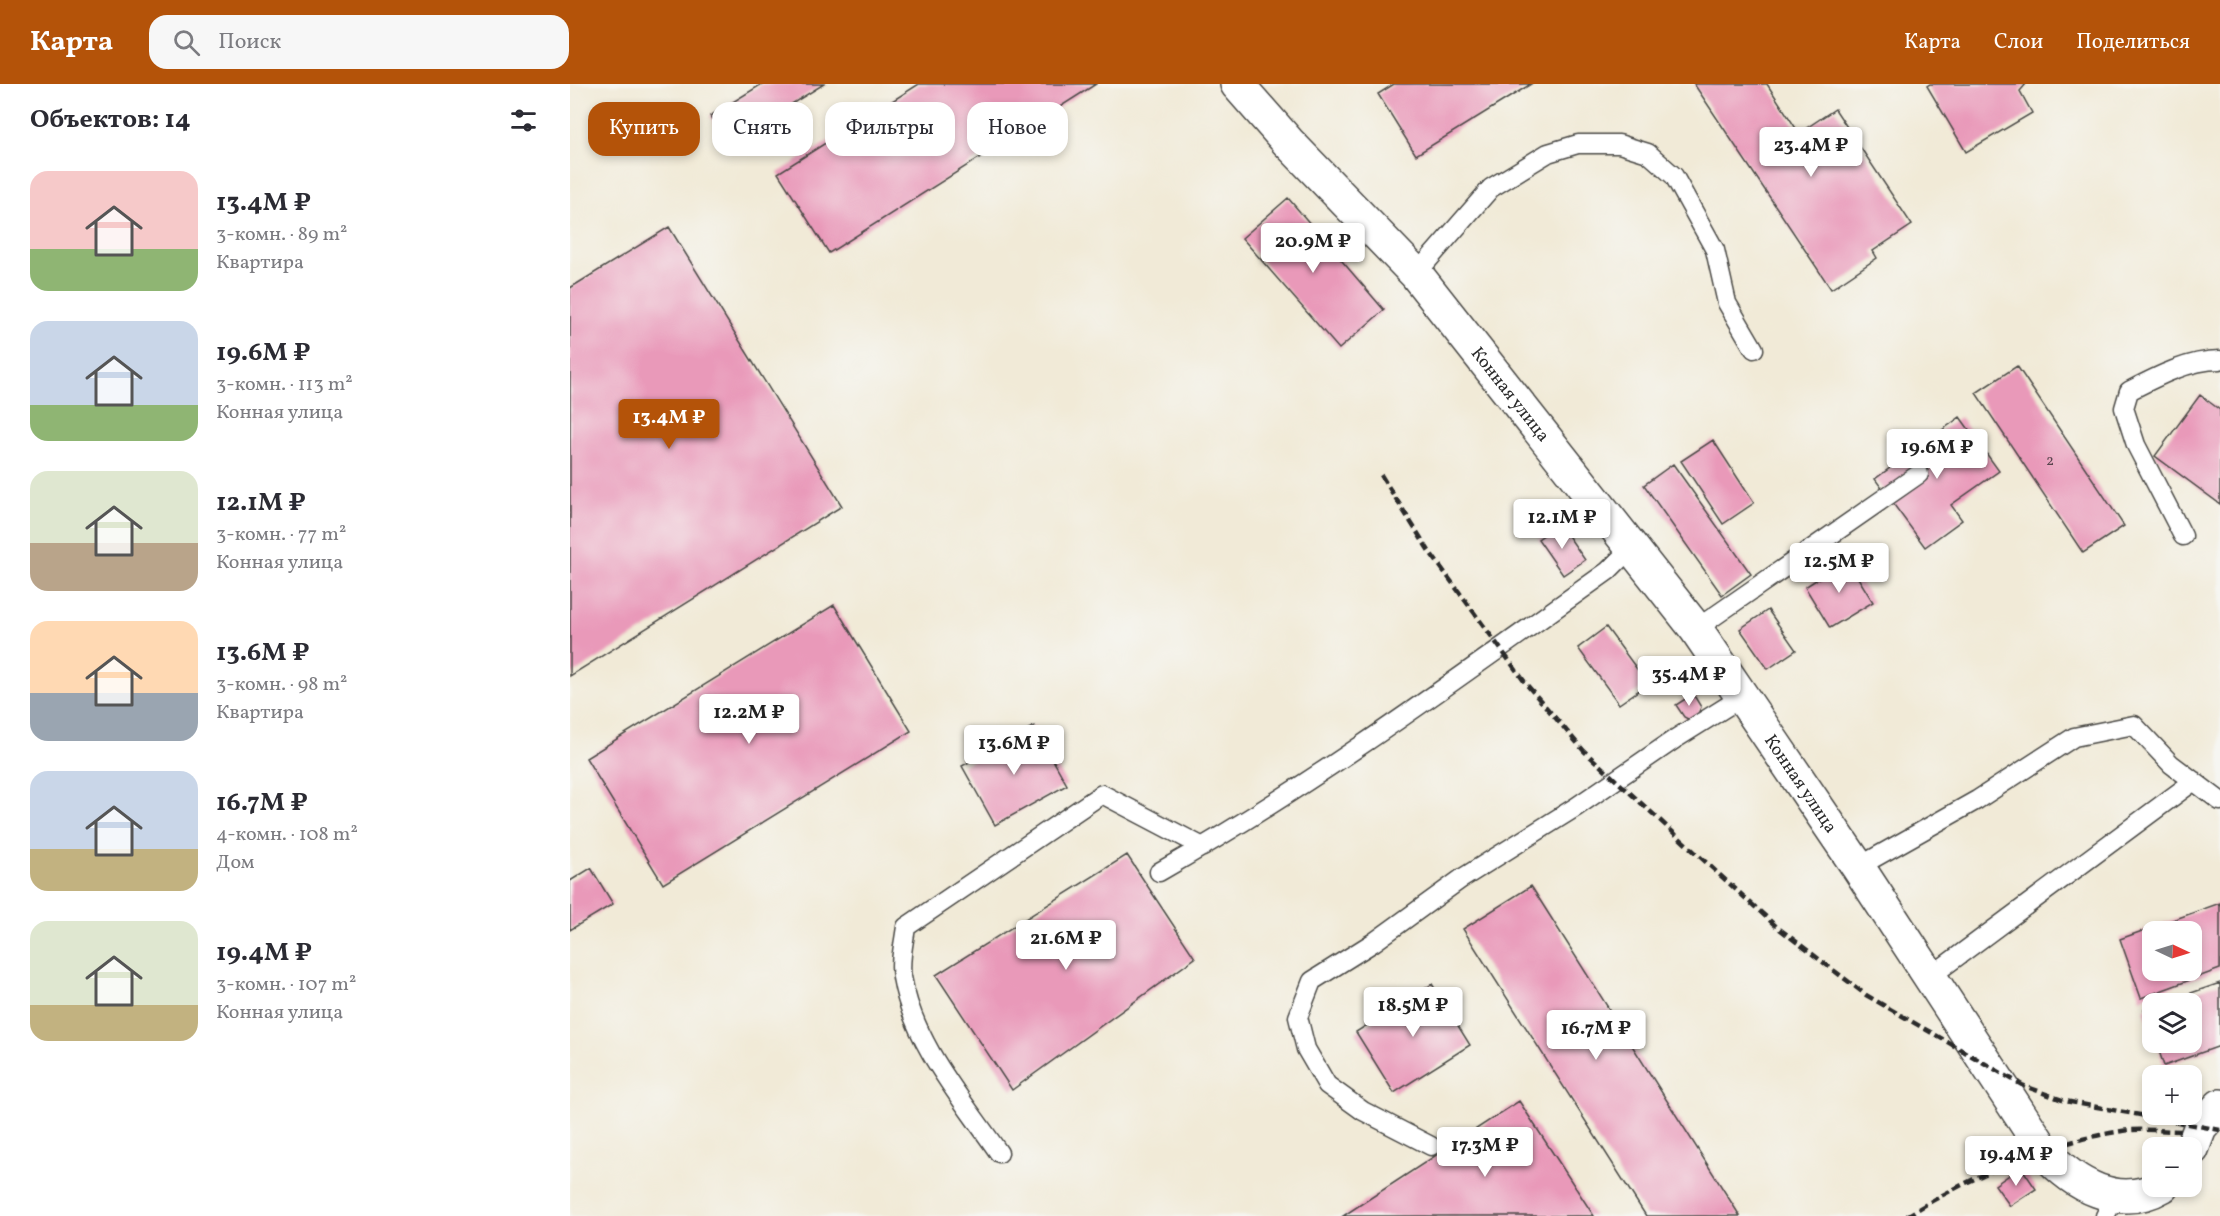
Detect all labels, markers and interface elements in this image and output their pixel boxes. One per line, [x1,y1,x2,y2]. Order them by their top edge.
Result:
search box [149,15,569,69]
text: Карта [30,23,113,62]
icon: search [170,26,203,59]
text: Поиск [218,27,281,58]
text: Карта [1904,28,1961,57]
text: Слои [1994,28,2043,57]
text: Поделиться [2076,28,2190,57]
text: Объектов: 14 [30,102,191,138]
chip: Купить [588,102,700,156]
chip: Снять [712,102,813,156]
chip: Фильтры [825,102,955,156]
chip: Новое [967,102,1068,156]
icon: filters [507,104,540,137]
pin: 23.4M ₽ [1756,127,1866,178]
text: 23.4M ₽ [1773,132,1849,160]
text: 13.4M ₽ [216,185,311,221]
icon: home [78,195,150,267]
text: 3-комн. · 89 m² [216,221,348,249]
pin: 20.9M ₽ [1258,223,1368,274]
text: 20.9M ₽ [1275,228,1351,256]
text: Квартира [216,249,304,277]
text: 19.6M ₽ [216,335,311,371]
street label: Конная улица [1464,342,1555,448]
icon: home [78,345,150,417]
text: 3-комн. · 113 m² [216,371,353,399]
text: Конная улица [216,399,343,427]
pin: 13.4M ₽ [614,399,724,450]
text: 13.4M ₽ [632,404,706,432]
pin: 19.6M ₽ [1882,429,1992,480]
text: 19.6M ₽ [1901,434,1973,462]
house number: 2 [2046,451,2054,472]
text: 12.1M ₽ [216,485,306,521]
icon: home [78,495,150,567]
pin: 12.1M ₽ [1507,499,1617,550]
text: 12.1M ₽ [1527,504,1597,532]
text: 3-комн. · 77 m² [216,521,346,549]
pin: 12.5M ₽ [1784,543,1894,594]
text: 12.5M ₽ [1804,548,1874,576]
text: Конная улица [216,549,343,577]
text: 13.6M ₽ [216,635,310,671]
icon: home [78,645,150,717]
pin: 35.4M ₽ [1634,656,1744,707]
text: 35.4M ₽ [1652,661,1726,689]
text: 3-комн. · 98 m² [216,671,348,699]
pin: 12.2M ₽ [694,694,804,745]
text: Квартира [216,699,304,727]
text: 12.2M ₽ [713,699,785,727]
pin: 13.6M ₽ [959,725,1069,776]
text: 13.6M ₽ [978,730,1050,758]
street label: Конная улица [1757,730,1842,839]
text: 16.7M ₽ [216,785,308,821]
icon: home [78,795,150,867]
text: 4-комн. · 108 m² [216,821,358,849]
text: Дом [216,849,255,877]
pin: 21.6M ₽ [1011,920,1121,971]
north arrow [2142,921,2202,981]
map controls [2142,921,2202,1197]
text: 21.6M ₽ [1030,925,1102,953]
text: 19.4M ₽ [216,935,312,971]
icon: home [78,945,150,1017]
text: 3-комн. · 107 m² [216,971,356,999]
pin: 18.5M ₽ [1358,987,1468,1038]
text: 18.5M ₽ [1378,992,1448,1020]
button: layers [2142,993,2202,1053]
text: Конная улица [216,999,343,1027]
pin: 16.7M ₽ [1541,1010,1651,1061]
text: 16.7M ₽ [1561,1015,1631,1043]
button: + [2142,1065,2202,1125]
pin: 17.3M ₽ [1430,1127,1540,1178]
text: 17.3M ₽ [1451,1132,1519,1160]
pin: 19.4M ₽ [1961,1136,2071,1187]
button: − [2142,1137,2202,1197]
text: 19.4M ₽ [1979,1141,2053,1169]

